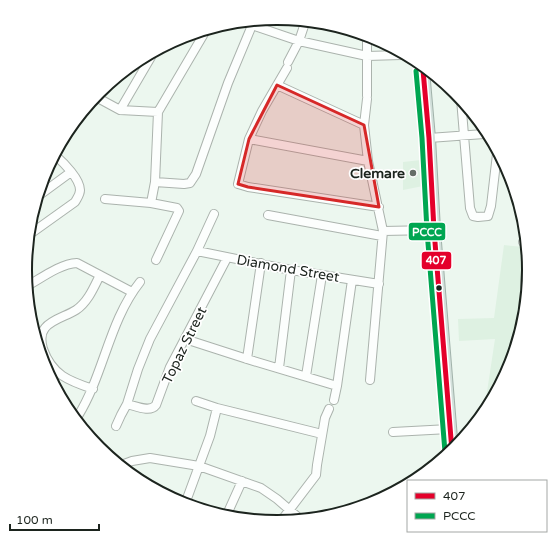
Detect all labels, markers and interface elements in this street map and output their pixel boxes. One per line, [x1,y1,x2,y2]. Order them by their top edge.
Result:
place label: Clemare [350,165,405,182]
marker: Clemare [408,168,418,178]
line badge: PCCC [408,222,446,241]
text: PCCC [412,226,442,239]
street label: Diamond Street [235,251,341,286]
line badge: 407 [421,251,452,270]
text: 407 [426,254,446,267]
unlabelled marker [434,283,444,293]
street label: Topaz Street [159,303,211,386]
legend [407,480,547,532]
text: 407 [443,489,466,503]
scale bar [10,506,99,532]
text: PCCC [443,509,476,523]
text: 100 m [16,513,53,527]

